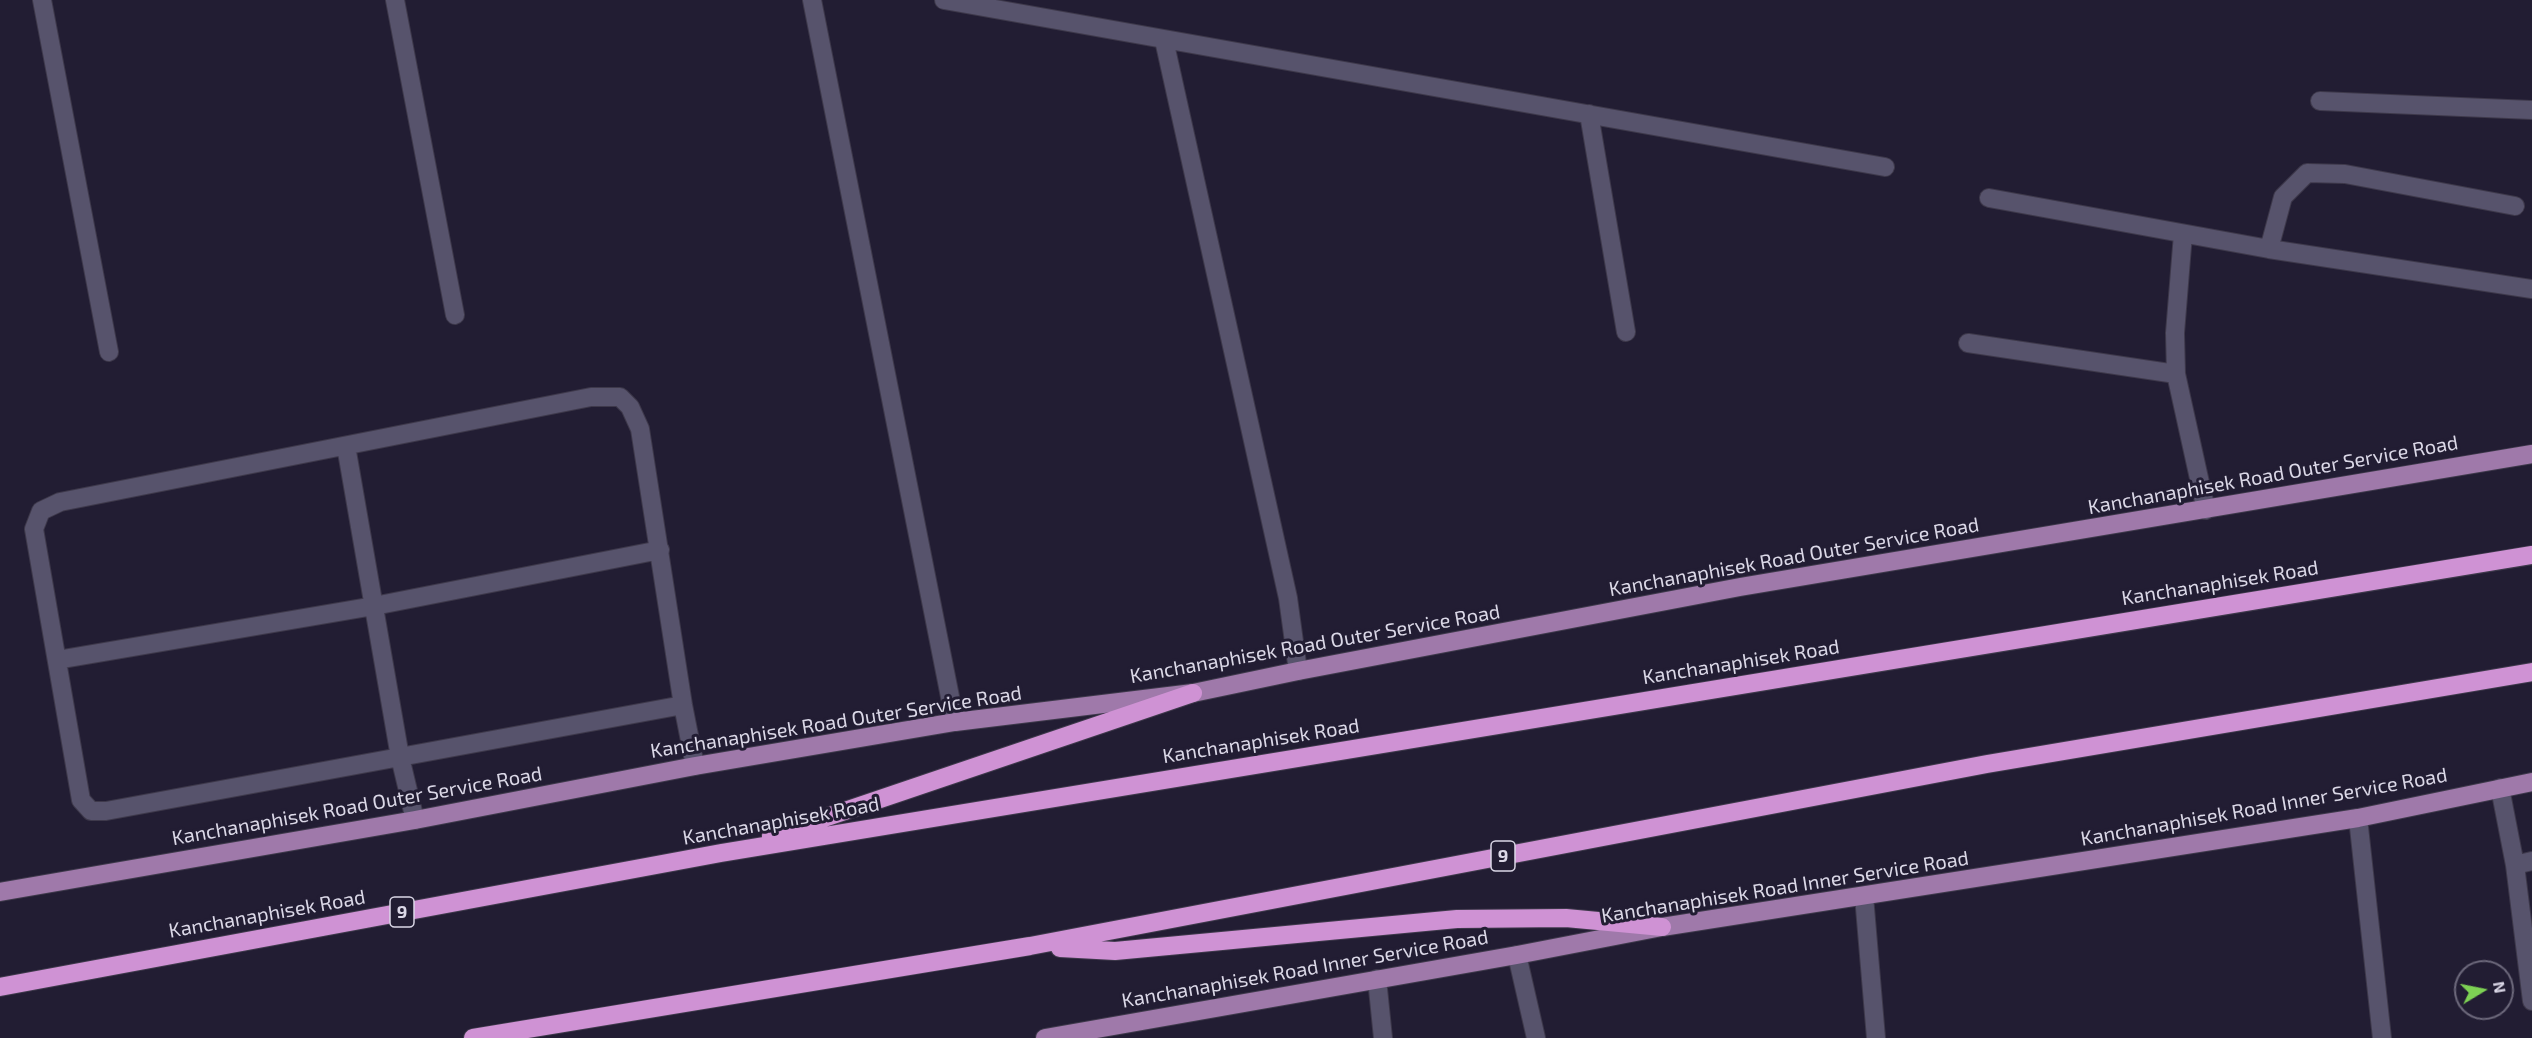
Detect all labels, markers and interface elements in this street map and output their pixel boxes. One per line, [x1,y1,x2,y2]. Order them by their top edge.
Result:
street label: Kanchanaphisek Road Outer Service Road [2086,431,2460,519]
street label: Kanchanaphisek Road Outer Service Road [1607,513,1981,601]
street label: Kanchanaphisek Road [2120,556,2320,610]
street label: Kanchanaphisek Road Outer Service Road [1128,600,1502,688]
street label: Kanchanaphisek Road [1641,635,1841,689]
street label: Kanchanaphisek Road Outer Service Road [649,681,1023,763]
street label: Kanchanaphisek Road [1161,714,1361,768]
street label: Kanchanaphisek Road Outer Service Road [170,762,544,850]
street label: Kanchanaphisek Road Inner Service Road [2079,763,2449,851]
street label: Kanchanaphisek Road [681,792,881,850]
road number: 9 [1491,841,1515,871]
street label: Kanchanaphisek Road Inner Service Road [1600,846,1970,928]
street label: Kanchanaphisek Road [167,885,367,943]
road number: 9 [390,897,414,927]
street label: Kanchanaphisek Road Inner Service Road [1120,925,1490,1013]
north arrow [2454,960,2514,1020]
text: N [2490,980,2511,994]

